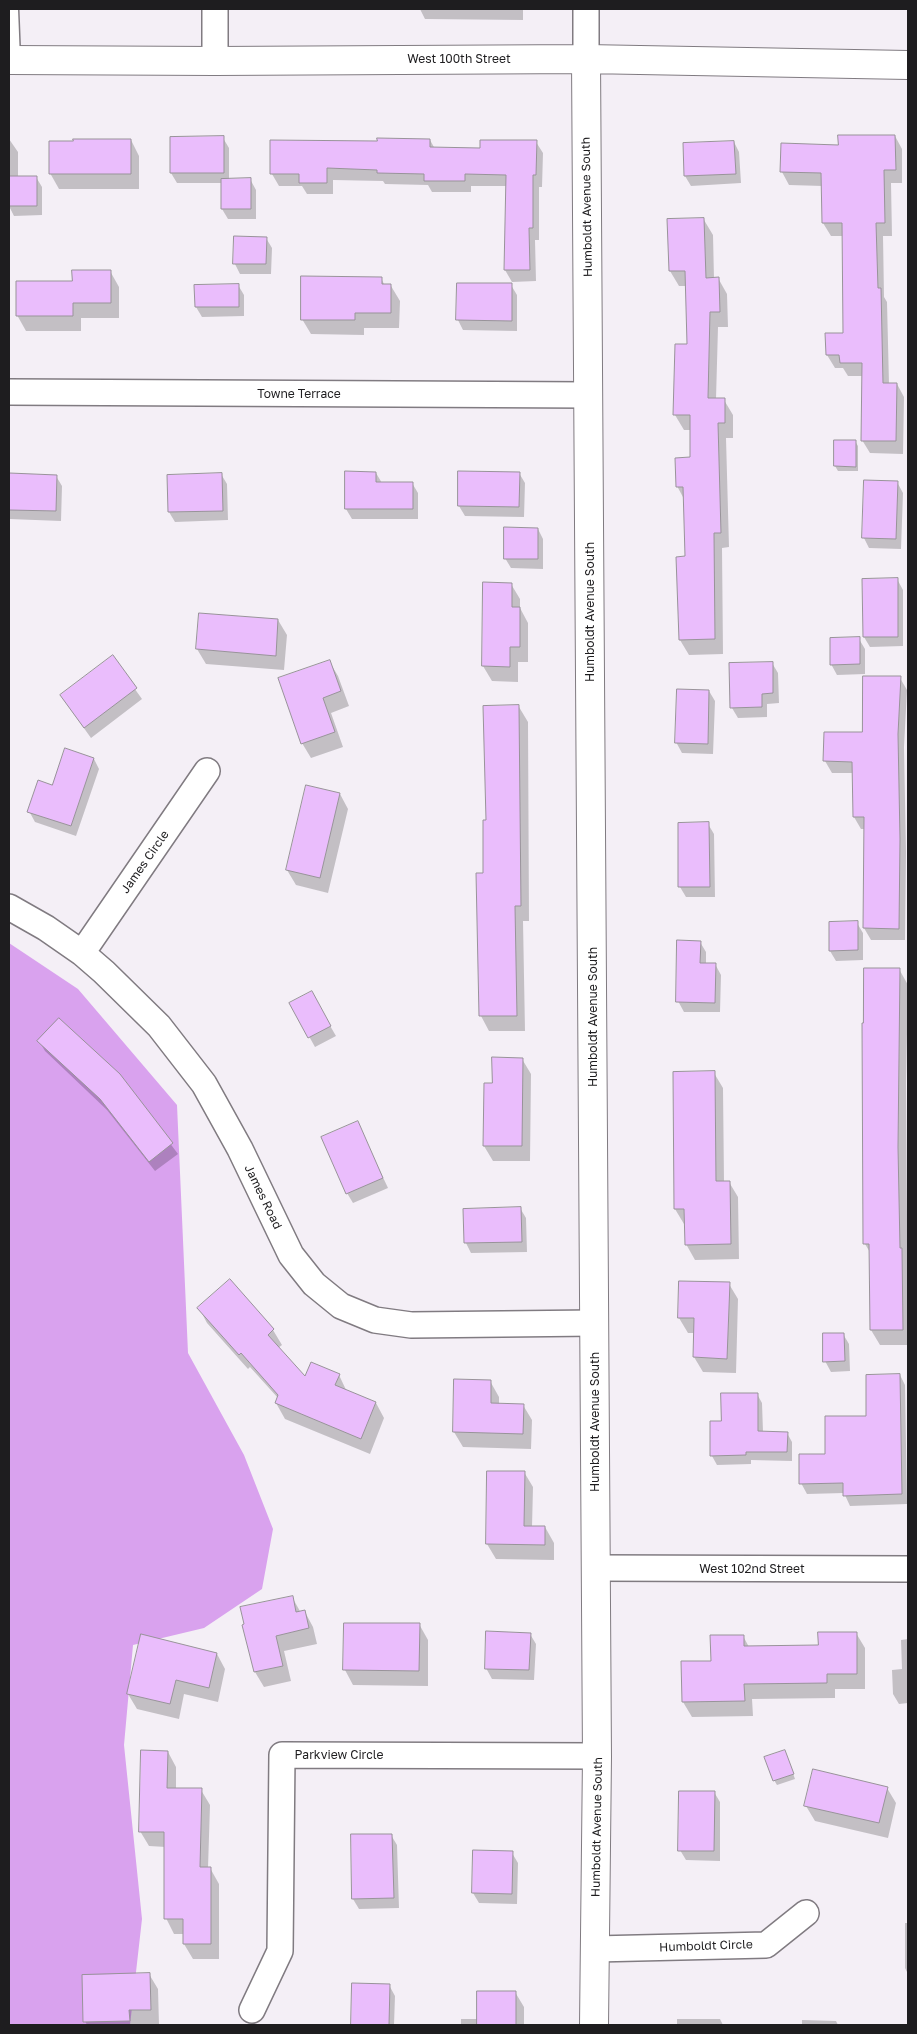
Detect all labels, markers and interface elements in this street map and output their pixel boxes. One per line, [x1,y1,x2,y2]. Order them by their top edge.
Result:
street label: West 100th Street [407,52,511,66]
street label: Humboldt Avenue South [579,137,595,277]
street label: Towne Terrace [257,387,341,401]
street label: Humboldt Avenue South [583,542,597,682]
street label: James Circle [118,828,172,896]
street label: Humboldt Avenue South [586,947,600,1087]
street label: James Road [241,1162,285,1232]
street label: Humboldt Avenue South [588,1352,602,1492]
street label: West 102nd Street [699,1562,805,1576]
street label: Parkview Circle [295,1748,383,1762]
street label: Humboldt Avenue South [589,1757,605,1897]
street label: Humboldt Circle [659,1937,753,1955]

